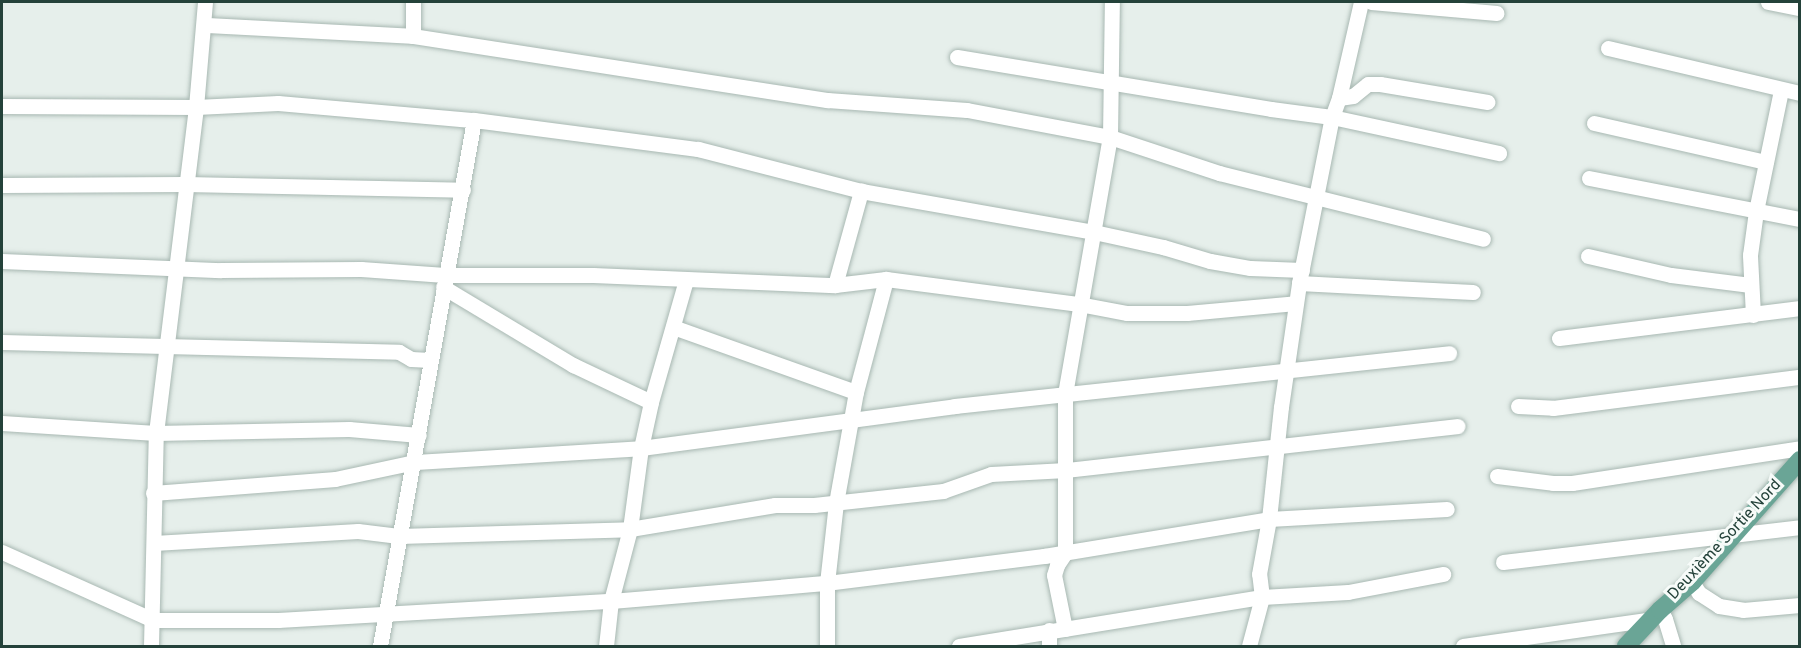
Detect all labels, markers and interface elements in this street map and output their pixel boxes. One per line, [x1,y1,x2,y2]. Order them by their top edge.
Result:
street label: Deuxième Sortie Nord [1664,476,1786,604]

